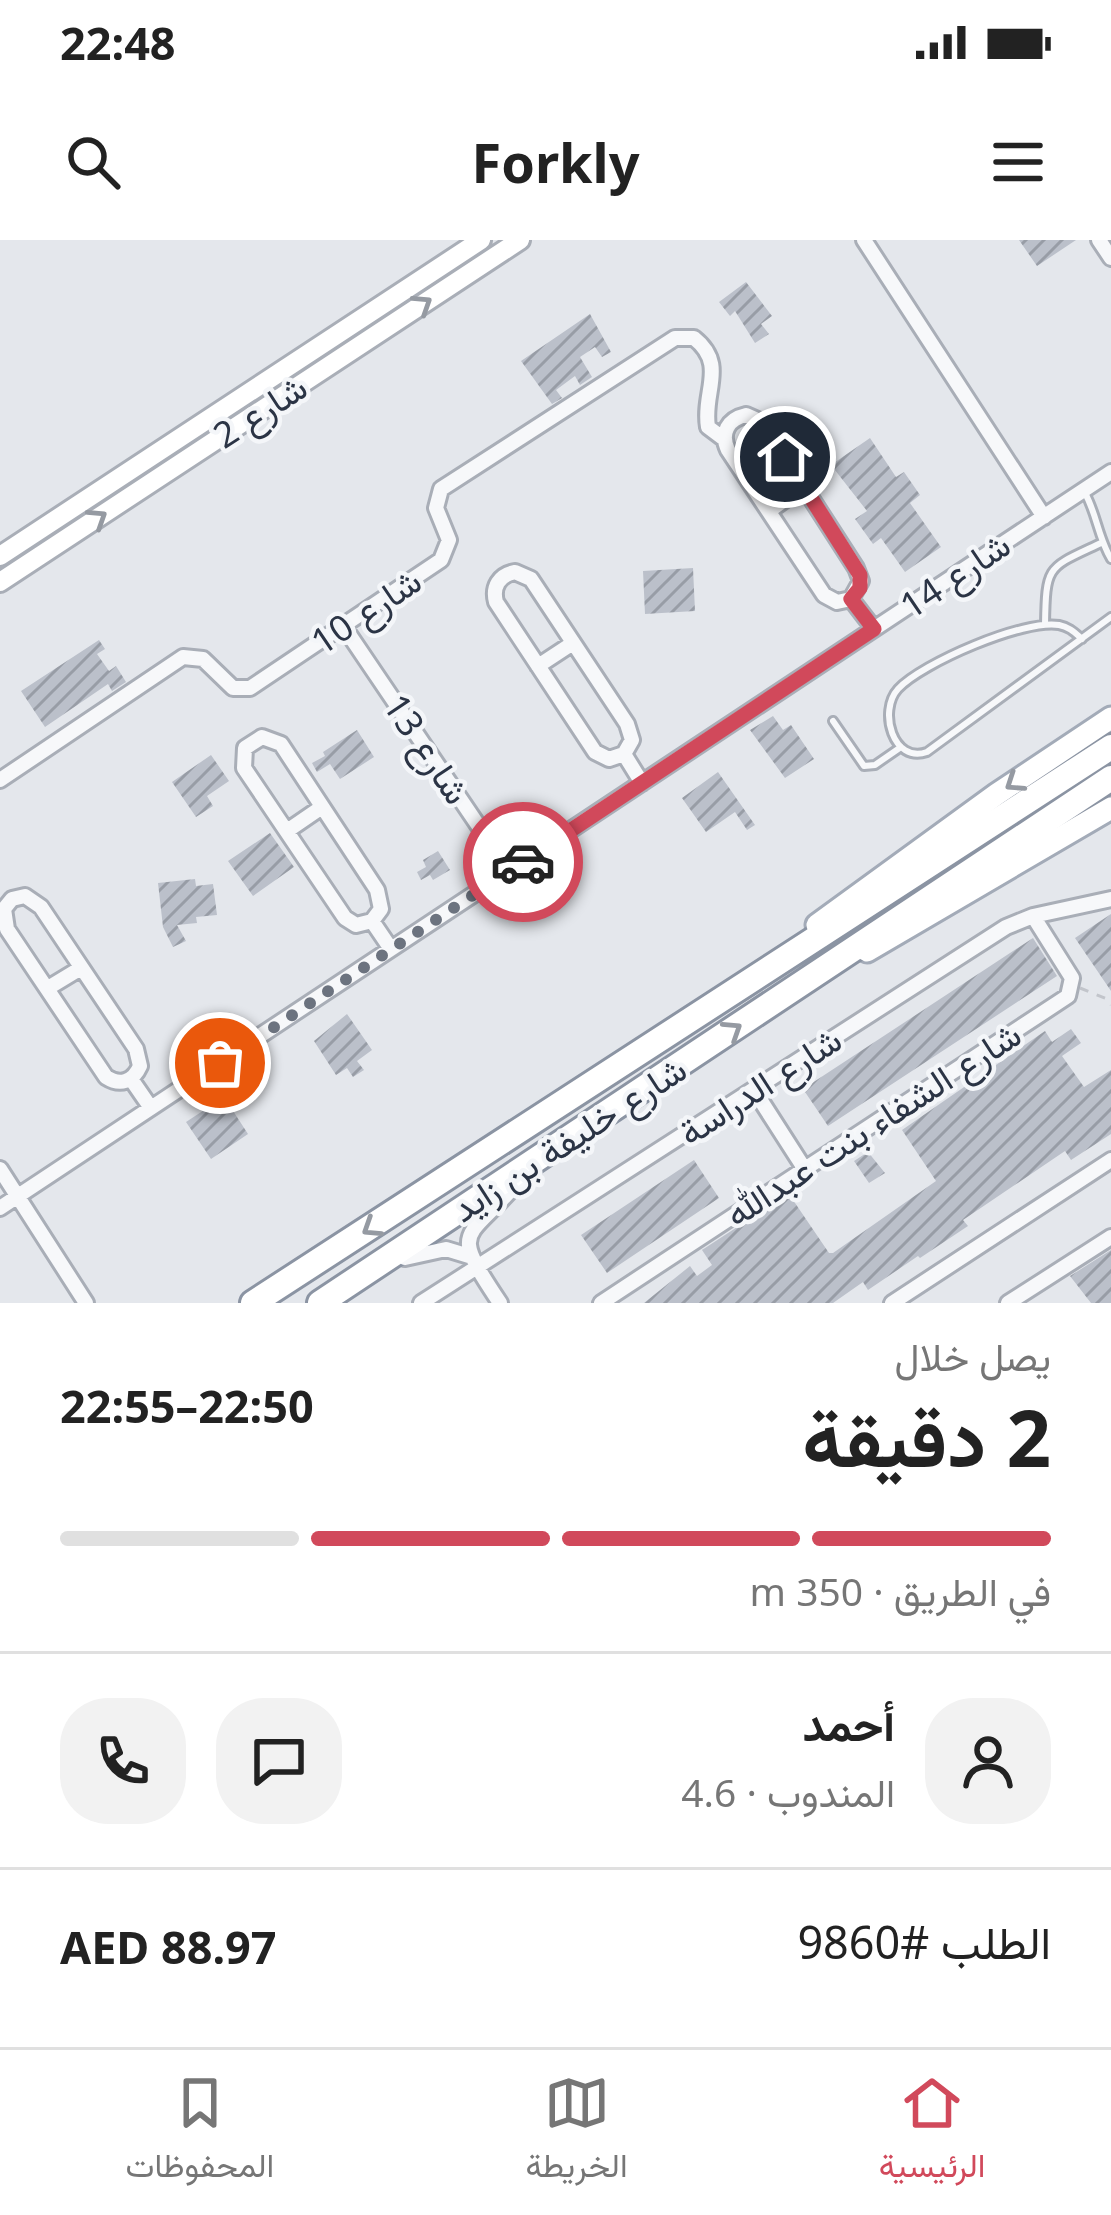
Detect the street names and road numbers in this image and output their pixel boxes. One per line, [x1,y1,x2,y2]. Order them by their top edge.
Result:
street label: شارع 2 [203,362,317,460]
street label: شارع 14 [890,520,1020,630]
street label: شارع 10 [301,556,431,666]
street label: شارع 13 [372,684,482,814]
street label: شارع الشفاء بنت عبدالله [715,1010,1031,1238]
street label: شارع الدراسة [669,1015,851,1157]
street label: شارع خليفة بن زايد [442,1044,696,1234]

